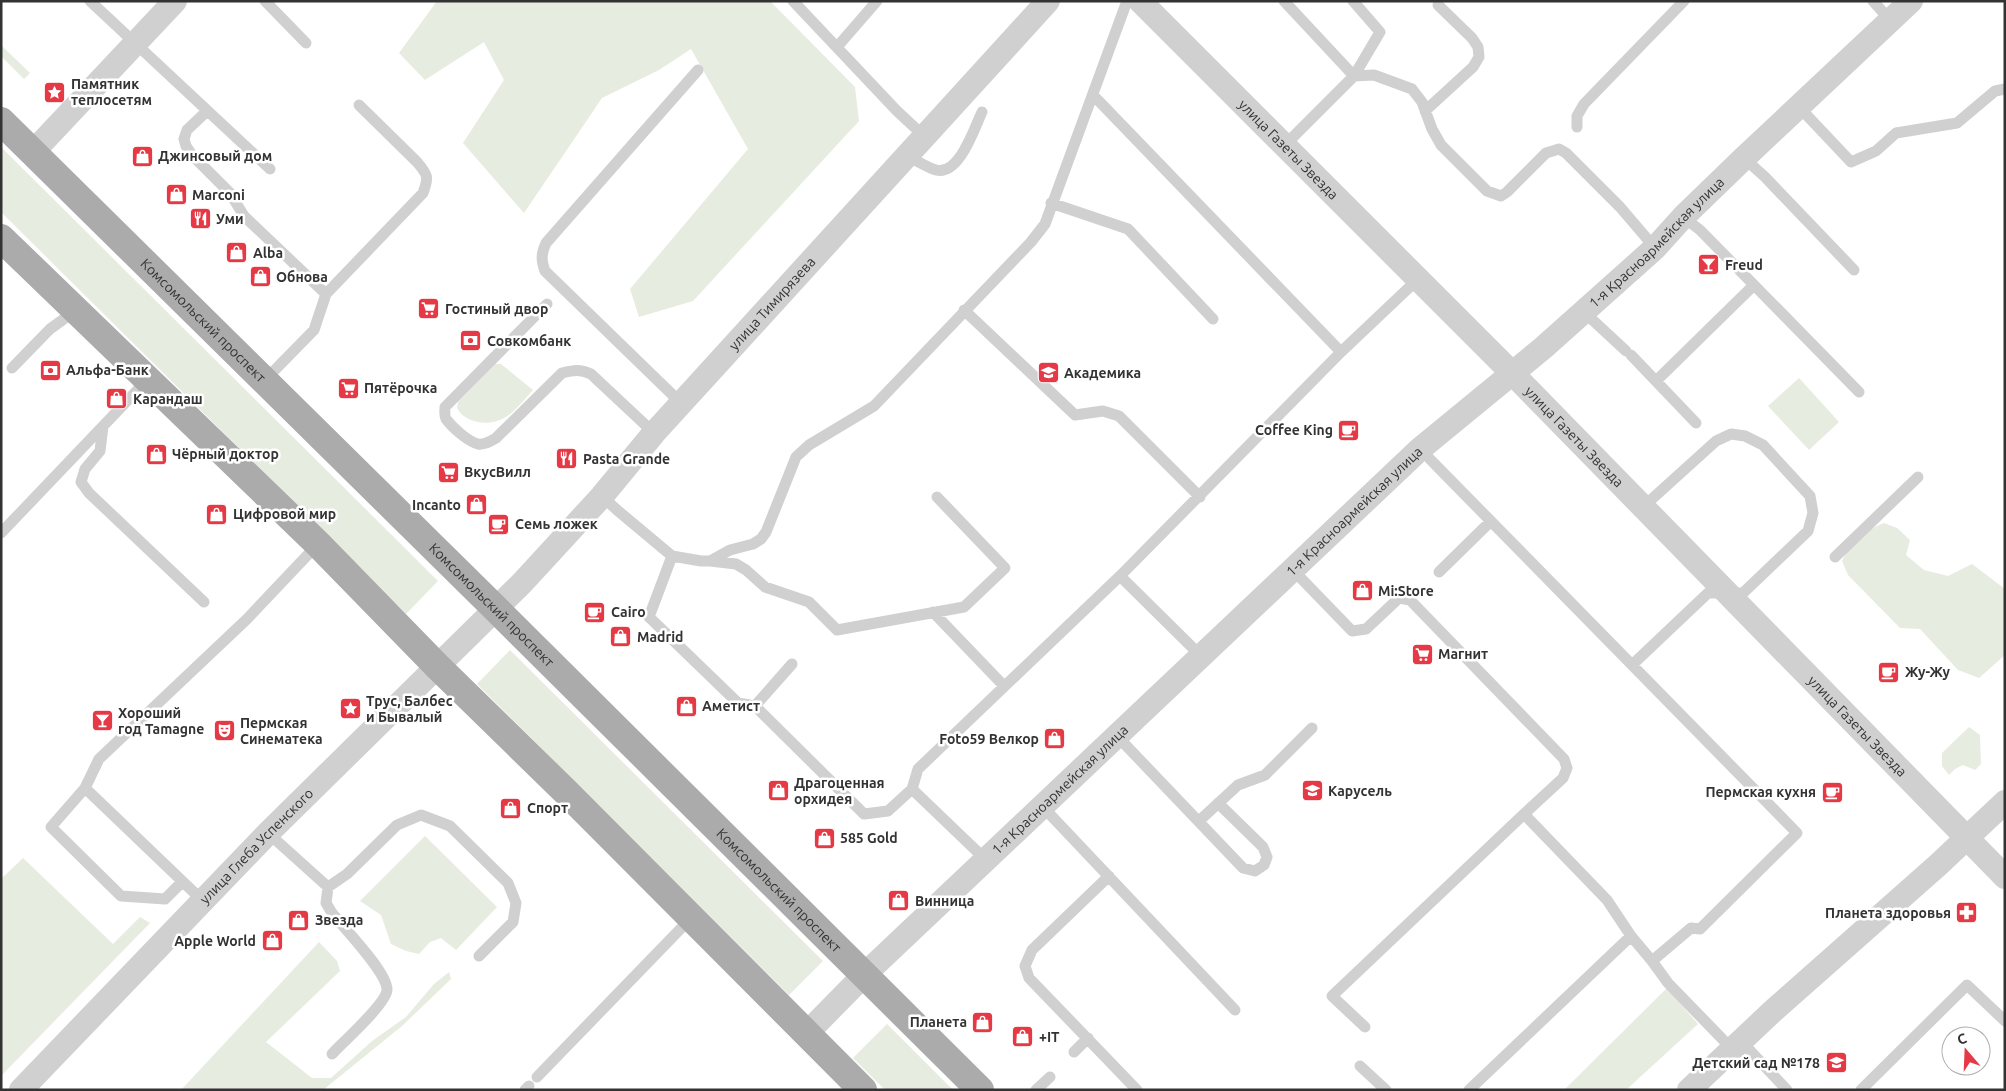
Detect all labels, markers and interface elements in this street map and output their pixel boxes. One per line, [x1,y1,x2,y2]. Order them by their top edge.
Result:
place label: Памятник теплосетям [71,76,152,108]
place icon: Памятник теплосетям [43,80,67,104]
street label: улица Газеты Звезда [1235,96,1342,203]
shop icon: Джинсовый дом [130,144,154,168]
place label: Джинсовый дом [158,148,272,164]
street label: 1-я Красноармейская улица [1586,174,1727,311]
shop icon: Marconi [164,183,188,207]
place label: Marconi [192,187,245,203]
restaurant icon: Уми [188,207,212,231]
place label: Уми [216,211,244,227]
shop icon: Alba [225,241,249,265]
place label: Alba [253,245,283,261]
bar icon: Freud [1697,253,1721,277]
street label: улица Тимирязева [726,254,819,353]
street label: Комсомольский проспект [137,255,269,385]
place label: Freud [1725,257,1763,273]
shop icon: Обнова [248,265,272,289]
place label: Обнова [276,269,328,285]
supermarket icon: Гостиный двор [417,297,441,321]
place label: Гостиный двор [445,301,548,317]
bank icon: Совкомбанк [459,329,483,353]
place label: Совкомбанк [487,333,571,349]
bank icon: Альфа-Банк [38,358,62,382]
school or university icon: Академика [1036,361,1060,385]
place label: Альфа-Банк [66,362,149,378]
place label: Академика [1064,365,1141,381]
supermarket icon: Пятёрочка [336,376,360,400]
place label: Пятёрочка [364,380,437,396]
street label: улица Газеты Звезда [1521,383,1627,490]
shop icon: Карандаш [105,387,129,411]
place label: Карандаш [133,391,203,407]
cafe icon: Coffee King [1337,418,1361,442]
place label: Coffee King [1255,422,1333,438]
shop icon: Чёрный доктор [144,442,168,466]
street label: 1-я Красноармейская улица [1283,443,1425,579]
place label: Чёрный доктор [172,446,279,462]
restaurant icon: Pasta Grande [555,447,579,471]
place label: Pasta Grande [583,451,670,467]
supermarket icon: ВкусВилл [436,460,460,484]
place label: ВкусВилл [464,464,531,480]
shop icon: Incanto [465,493,489,517]
place label: Incanto [412,497,461,513]
shop icon: Цифровой мир [205,502,229,526]
place label: Цифровой мир [233,506,336,522]
cafe icon: Семь ложек [487,512,511,536]
place label: Семь ложек [515,516,598,532]
street label: Комсомольский проспект [426,540,557,670]
shop icon: Mi:Store [1350,579,1374,603]
place label: Mi:Store [1378,583,1434,599]
cafe icon: Cairo [583,600,607,624]
place label: Cairo [611,604,646,620]
shop icon: Madrid [609,625,633,649]
place label: Madrid [637,629,683,645]
supermarket icon: Магнит [1410,642,1434,666]
place label: Магнит [1438,646,1488,662]
cafe icon: Жу-Жу [1877,660,1901,684]
place label: Жу-Жу [1905,664,1951,680]
street label: улица Газеты Звезда [1805,672,1910,780]
place label: Трус, Балбес и Бывалый [366,693,453,725]
shop icon: Аметист [674,694,698,718]
place icon: Трус, Балбес и Бывалый [338,697,362,721]
place label: Аметист [702,698,760,714]
place label: Хороший год Tamagne [118,705,204,737]
bar icon: Хороший год Tamagne [90,709,114,733]
place label: Пермская Синематека [240,715,323,747]
theatre icon: Пермская Синематека [212,719,236,743]
street label: 1-я Красноармейская улица [989,722,1131,858]
shop icon: Foto59 Велкор [1043,727,1067,751]
place label: Foto59 Велкор [939,731,1039,747]
place label: Драгоценная орхидея [794,775,885,807]
shop icon: Драгоценная орхидея [766,779,790,803]
school or university icon: Карусель [1300,779,1324,803]
cafe icon: Пермская кухня [1820,780,1844,804]
place label: Карусель [1328,783,1392,799]
place label: Пермская кухня [1705,784,1816,800]
street label: улица Глеба Успенского [196,785,316,907]
shop icon: Спорт [499,796,523,820]
place label: Спорт [527,800,568,816]
street label: Комсомольский проспект [713,825,845,955]
shop icon: 585 Gold [812,826,836,850]
place label: 585 Gold [840,830,898,846]
shop icon: Винница [887,889,911,913]
place label: Винница [915,893,974,909]
pharmacy icon: Планета здоровья [1955,901,1979,925]
place label: Планета здоровья [1825,905,1951,921]
shop icon: Звезда [287,908,311,932]
place label: Звезда [315,912,363,928]
shop icon: Apple World [260,929,284,953]
place label: Apple World [174,933,256,949]
shop icon: Планета [971,1010,995,1034]
place label: Планета [910,1014,967,1030]
shop icon: +IT [1011,1025,1035,1049]
north arrow [1941,1026,1991,1076]
place label: +IT [1039,1029,1060,1045]
text: С [1955,1030,1969,1048]
school or university icon: Детский сад №178 [1824,1051,1848,1075]
place label: Детский сад №178 [1692,1055,1820,1071]

